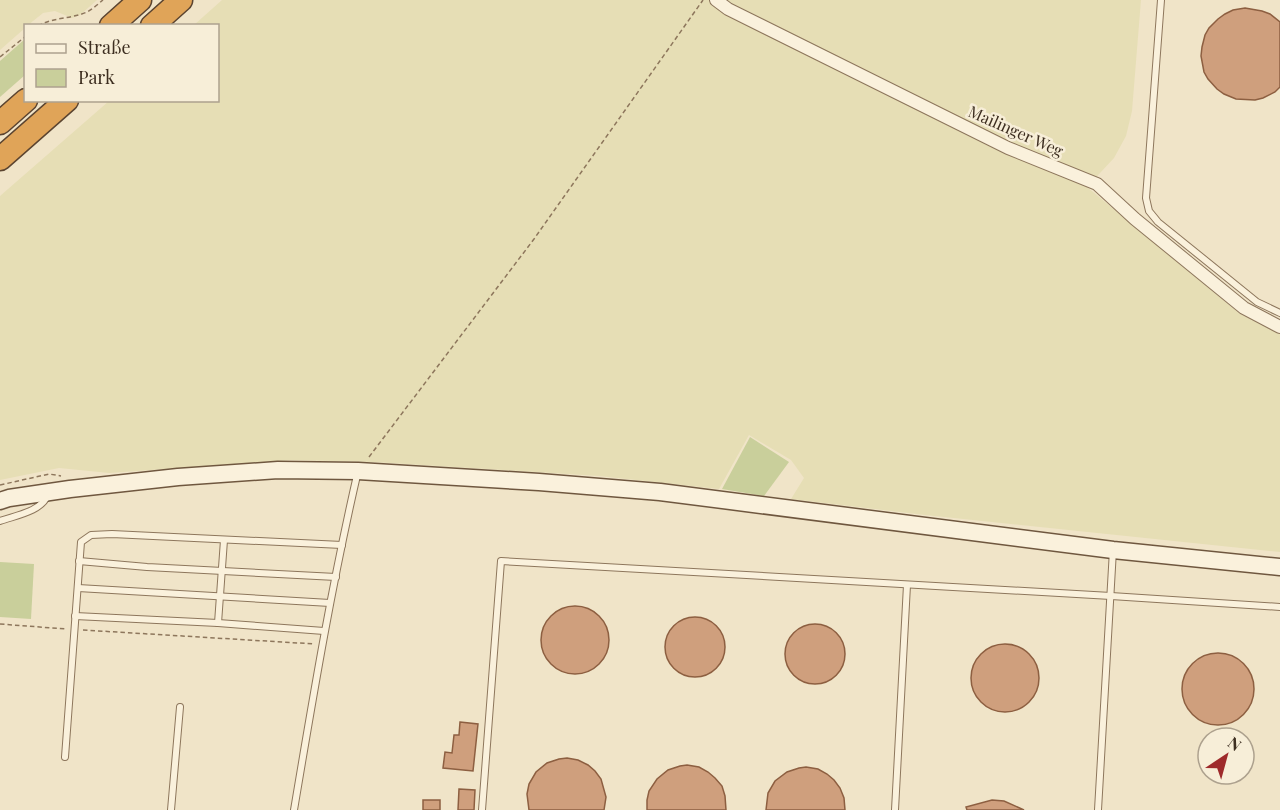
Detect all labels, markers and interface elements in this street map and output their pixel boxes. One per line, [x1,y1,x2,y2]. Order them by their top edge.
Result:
legend [24,24,219,102]
text: Straße [78,35,131,59]
text: Park [78,65,115,89]
street label: Mailinger Weg [965,100,1067,161]
north arrow [1196,726,1256,786]
text: N [1224,732,1246,756]

